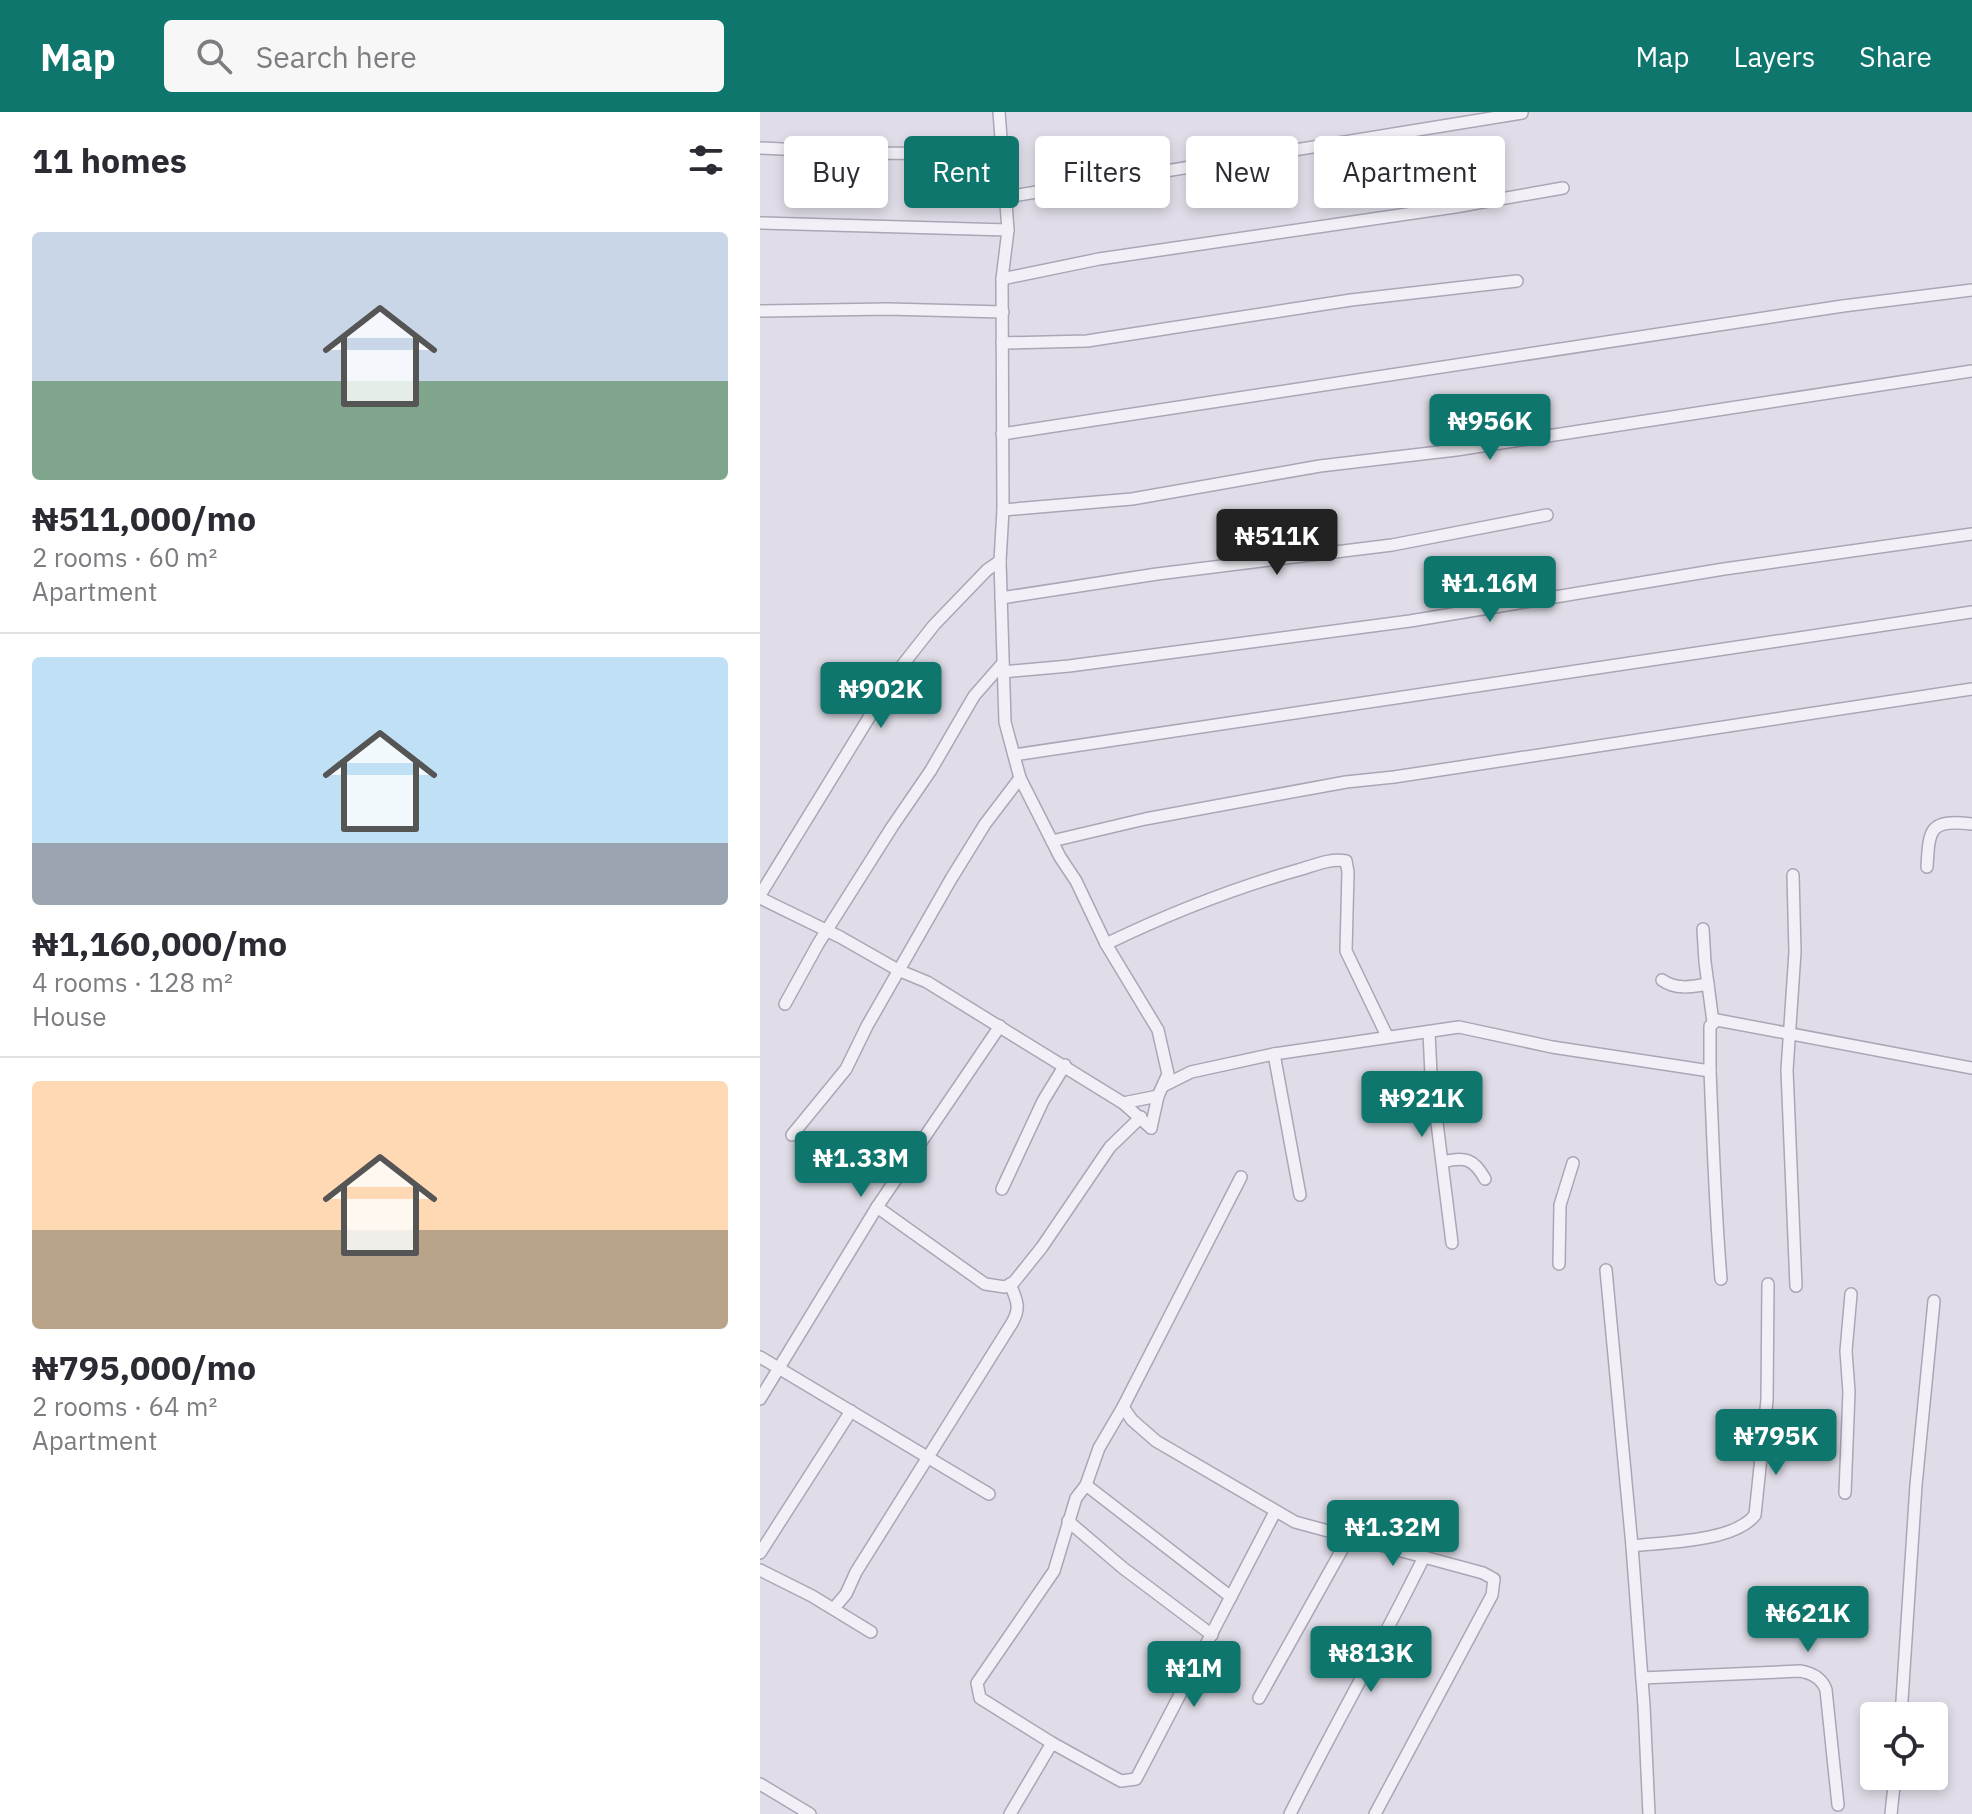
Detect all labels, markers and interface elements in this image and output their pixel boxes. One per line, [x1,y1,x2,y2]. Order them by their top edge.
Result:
search box [164,20,724,92]
text: Map [40,32,116,81]
icon: search [192,34,236,78]
text: Search here [256,37,417,76]
text: Map [1635,38,1689,75]
text: Layers [1733,38,1815,75]
text: Share [1859,38,1932,75]
chip: Buy [784,136,888,208]
chip: Rent [904,136,1019,208]
chip: Filters [1035,136,1170,208]
chip: New [1186,136,1298,208]
chip: Apartment [1314,136,1505,208]
text: 11 homes [32,138,187,182]
icon: filters [684,138,728,182]
icon: home [308,284,452,428]
pin: ₦956K [1434,394,1546,462]
text: ₦956K [1447,403,1533,437]
text: ₦511,000/mo [32,496,256,540]
pin: ₦511K [1221,509,1333,577]
text: ₦511K [1234,518,1320,552]
text: 2 rooms · 60 m² [32,540,217,574]
pin: ₦1.16M [1425,556,1555,624]
text: ₦1.16M [1442,565,1538,599]
text: Apartment [32,574,157,608]
pin: ₦902K [825,662,937,730]
text: ₦902K [838,671,924,705]
icon: home [308,709,452,853]
text: ₦1,160,000/mo [32,921,287,965]
text: 4 rooms · 128 m² [32,965,233,999]
text: House [32,999,107,1033]
pin: ₦921K [1366,1071,1478,1139]
text: ₦921K [1379,1080,1465,1114]
pin: ₦1.33M [796,1131,926,1199]
icon: home [308,1133,452,1277]
text: ₦1.33M [813,1140,909,1174]
text: ₦795,000/mo [32,1345,256,1389]
text: 2 rooms · 64 m² [32,1389,217,1423]
pin: ₦795K [1720,1409,1832,1477]
text: ₦795K [1733,1418,1819,1452]
text: Apartment [32,1423,157,1457]
pin: ₦1.32M [1328,1500,1458,1568]
text: ₦1.32M [1345,1509,1441,1543]
pin: ₦621K [1752,1586,1864,1654]
text: ₦621K [1765,1595,1851,1629]
pin: ₦813K [1315,1626,1427,1694]
text: ₦813K [1328,1635,1414,1669]
pin: ₦1M [1155,1641,1233,1709]
text: ₦1M [1165,1650,1223,1684]
map controls [1860,1702,1948,1790]
button: locate [1860,1702,1948,1790]

